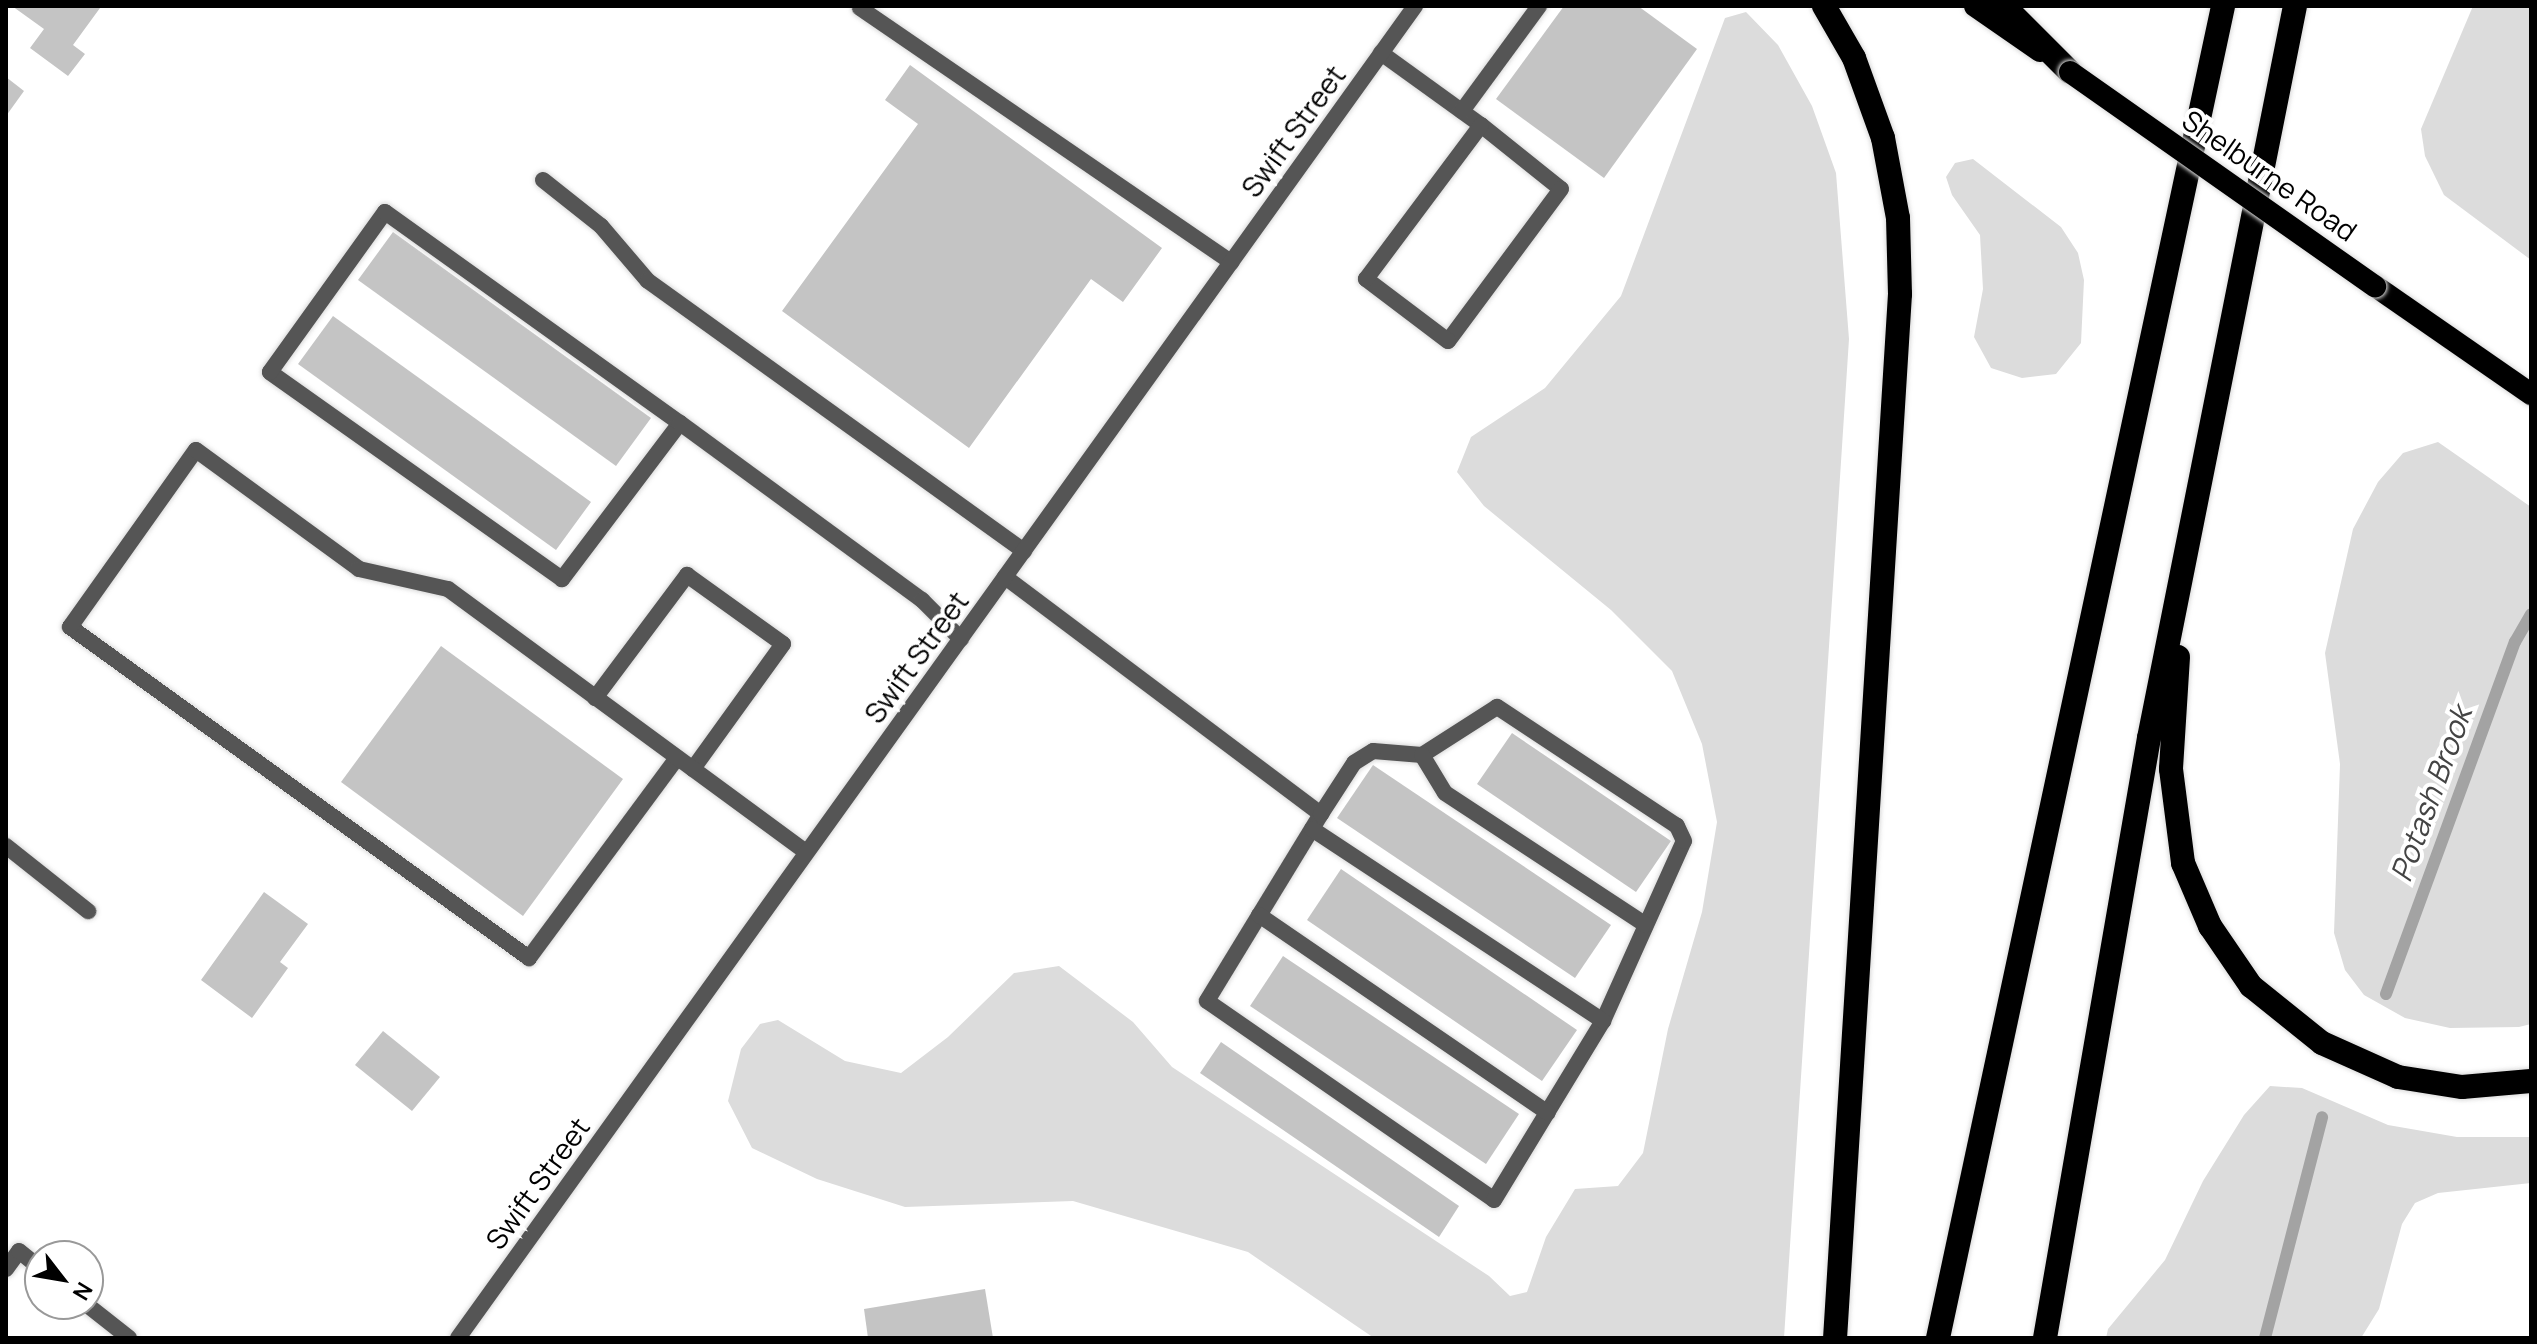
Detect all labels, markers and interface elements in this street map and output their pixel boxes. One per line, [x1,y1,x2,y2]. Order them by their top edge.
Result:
street label: Swift Street [1234,59,1352,203]
street label: Shelburne Road [2176,102,2364,248]
street label: Swift Street [857,585,975,729]
water label: Potash Brook [2383,702,2479,886]
street label: Swift Street [478,1111,596,1255]
north arrow [24,1240,104,1320]
text: N [66,1277,100,1306]

